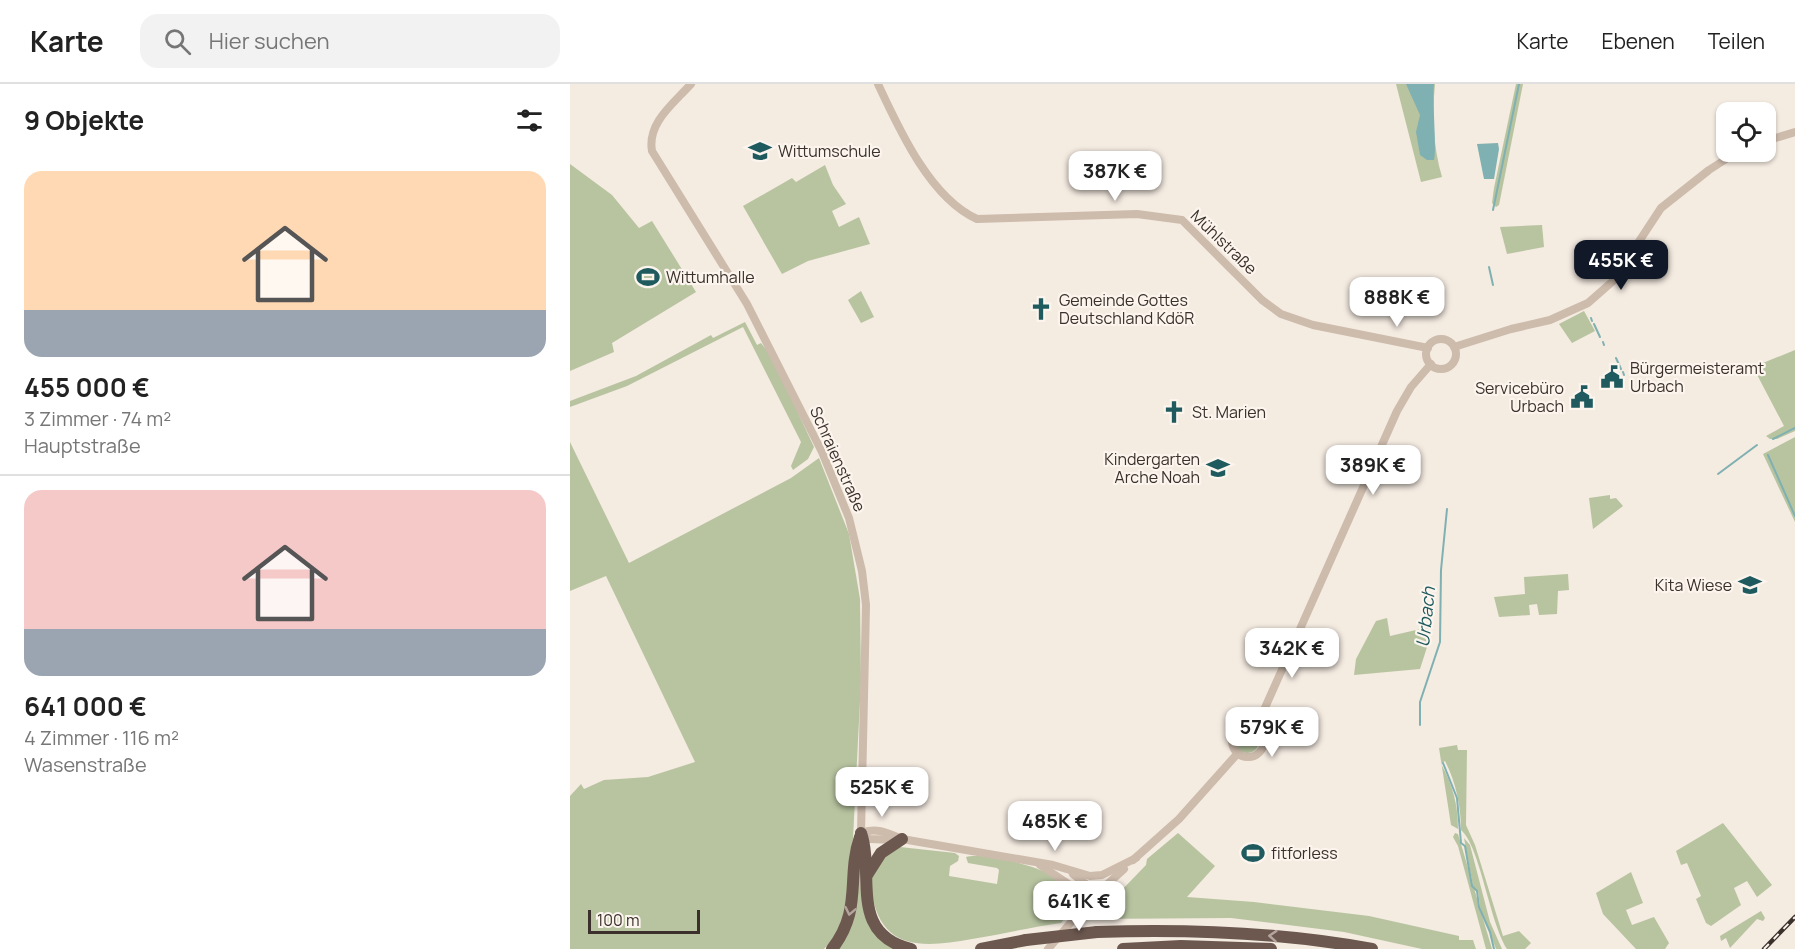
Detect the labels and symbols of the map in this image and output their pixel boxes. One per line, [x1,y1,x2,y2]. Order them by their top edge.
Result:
school or university icon: Wittumschule [747,138,773,164]
place label: Wittumschule [778,140,881,162]
pin: 387K € [1066,151,1164,202]
street label: Mühlstraße [1186,205,1262,279]
pin: 455K € [1572,240,1670,291]
sports icon: Wittumhalle [635,264,661,290]
place label: Wittumhalle [666,266,755,288]
pin: 888K € [1348,277,1446,328]
place label: Gemeinde Gottes Deutschland KdöR [1059,289,1194,329]
church icon: Gemeinde Gottes Deutschland KdöR [1028,296,1054,322]
place label: Bürgermeisteramt Urbach [1630,357,1764,397]
public building icon: Bürgermeisteramt Urbach [1599,364,1625,390]
place label: Servicebüro Urbach [1475,377,1564,417]
public building icon: Servicebüro Urbach [1569,384,1595,410]
church icon: St. Marien [1161,399,1187,425]
place label: St. Marien [1192,401,1266,423]
street label: Schraienstraße [805,403,871,515]
pin: 389K € [1324,445,1422,496]
place label: Kindergarten Arche Noah [1104,448,1200,488]
school or university icon: Kindergarten Arche Noah [1205,455,1231,481]
school or university icon: Kita Wiese [1737,572,1763,598]
place label: Kita Wiese [1655,574,1732,596]
water label: Urbach [1410,584,1440,648]
pin: 342K € [1243,628,1341,679]
pin: 579K € [1223,707,1321,758]
pin: 525K € [833,767,931,818]
pin: 485K € [1006,801,1104,852]
sports icon: fitforless [1240,840,1266,866]
place label: fitforless [1271,842,1338,864]
pin: 641K € [1030,881,1128,932]
one-way arrow [845,906,858,916]
scale bar [588,907,700,934]
one-way arrow [1268,930,1277,943]

